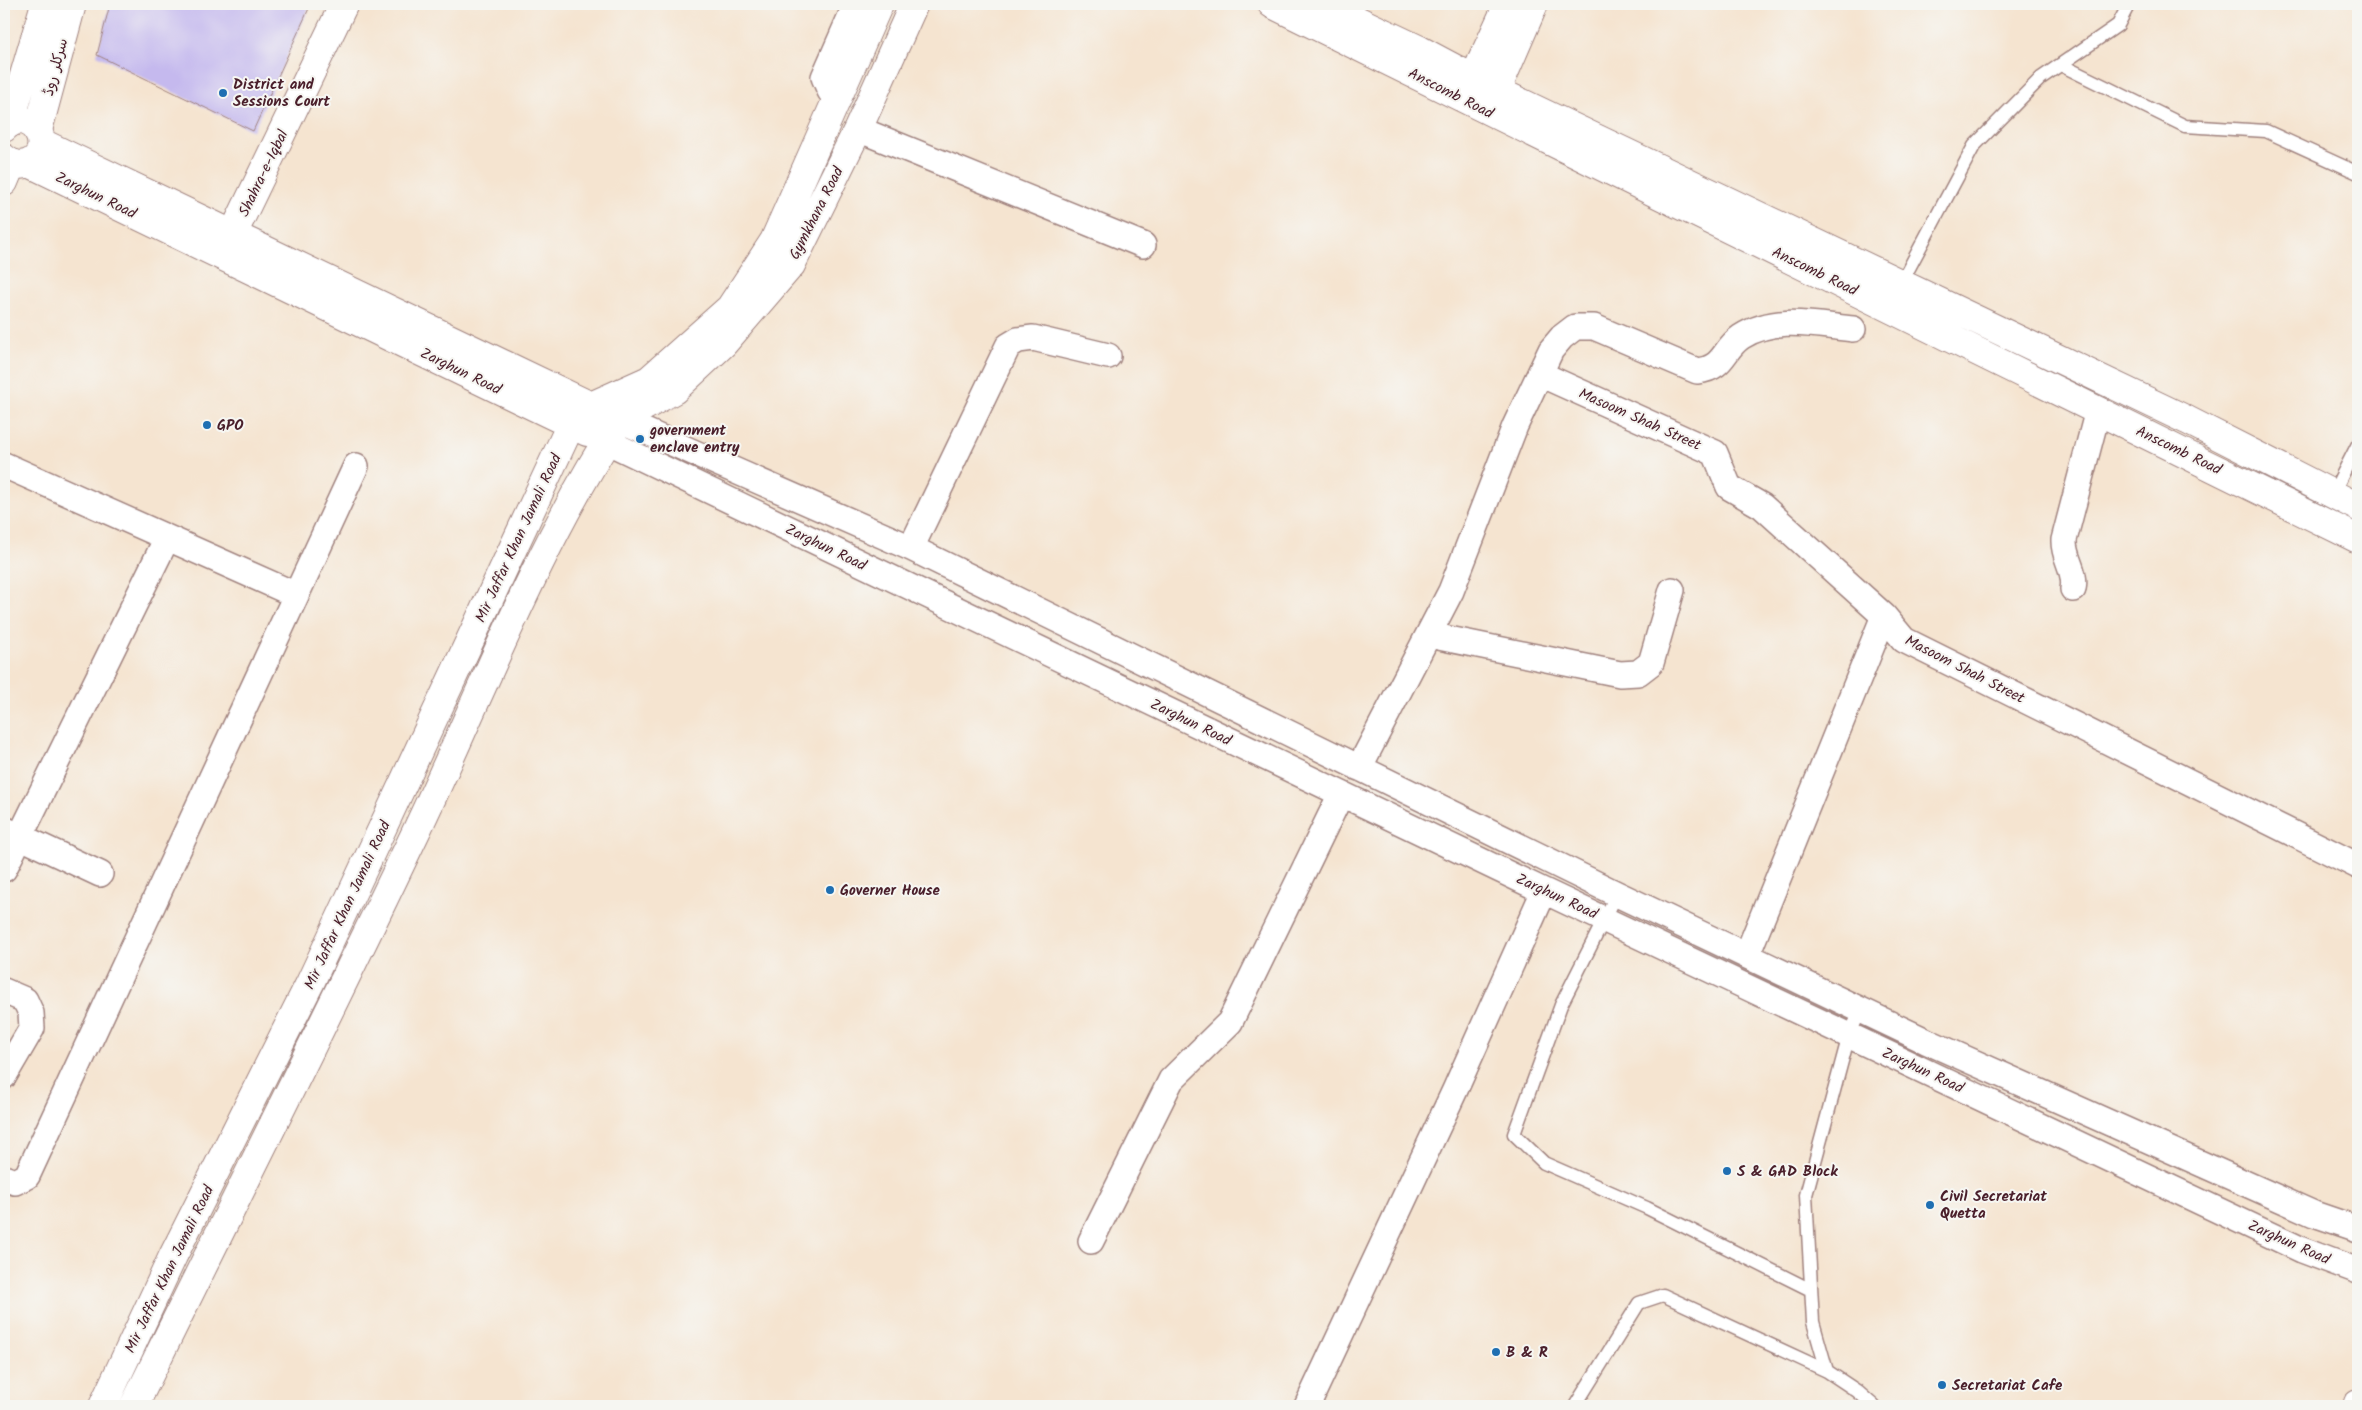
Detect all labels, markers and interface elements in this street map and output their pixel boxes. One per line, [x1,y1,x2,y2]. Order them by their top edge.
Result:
street label: سرکلر روڈ [37,36,75,99]
street label: Anscomb Road [1404,62,1498,126]
place label: District and Sessions Court [233,73,330,114]
marker: District and Sessions Court [217,87,229,99]
street label: Shahra-e-Iqbal [233,126,295,221]
street label: Gymkhana Road [783,162,851,264]
street label: Zarghun Road [51,166,141,226]
street label: Anscomb Road [1768,241,1862,303]
street label: Zarghun Road [416,342,506,402]
street label: Masoom Shah Street [1574,382,1705,458]
place label: GPO [217,414,244,438]
marker: GPO [201,419,213,431]
place label: government enclave entry [649,419,740,460]
street label: Anscomb Road [2132,420,2226,482]
marker: government enclave entry [634,433,646,445]
street label: Mir Jaffar Khan Jamali Road [469,449,569,627]
street label: Zarghun Road [781,518,871,578]
street label: Masoom Shah Street [1900,629,2029,711]
street label: Zarghun Road [1146,693,1236,753]
street label: Mir Jaffar Khan Jamali Road [298,816,398,994]
street label: Zarghun Road [1512,867,1602,927]
place label: Governer House [840,879,941,903]
marker: Governer House [824,884,836,896]
street label: Zarghun Road [1878,1041,1968,1101]
place label: S & GAD Block [1737,1160,1838,1184]
marker: S & GAD Block [1721,1165,1733,1177]
street label: Mir Jaffar Khan Jamali Road [119,1181,221,1357]
place label: Civil Secretariat Quetta [1940,1185,2047,1226]
marker: Civil Secretariat Quetta [1924,1199,1936,1211]
street label: Zarghun Road [2244,1214,2334,1272]
place label: B & R [1506,1341,1548,1365]
marker: B & R [1490,1346,1502,1358]
place label: Secretariat Cafe [1952,1374,2063,1398]
marker: Secretariat Cafe [1936,1379,1948,1391]

